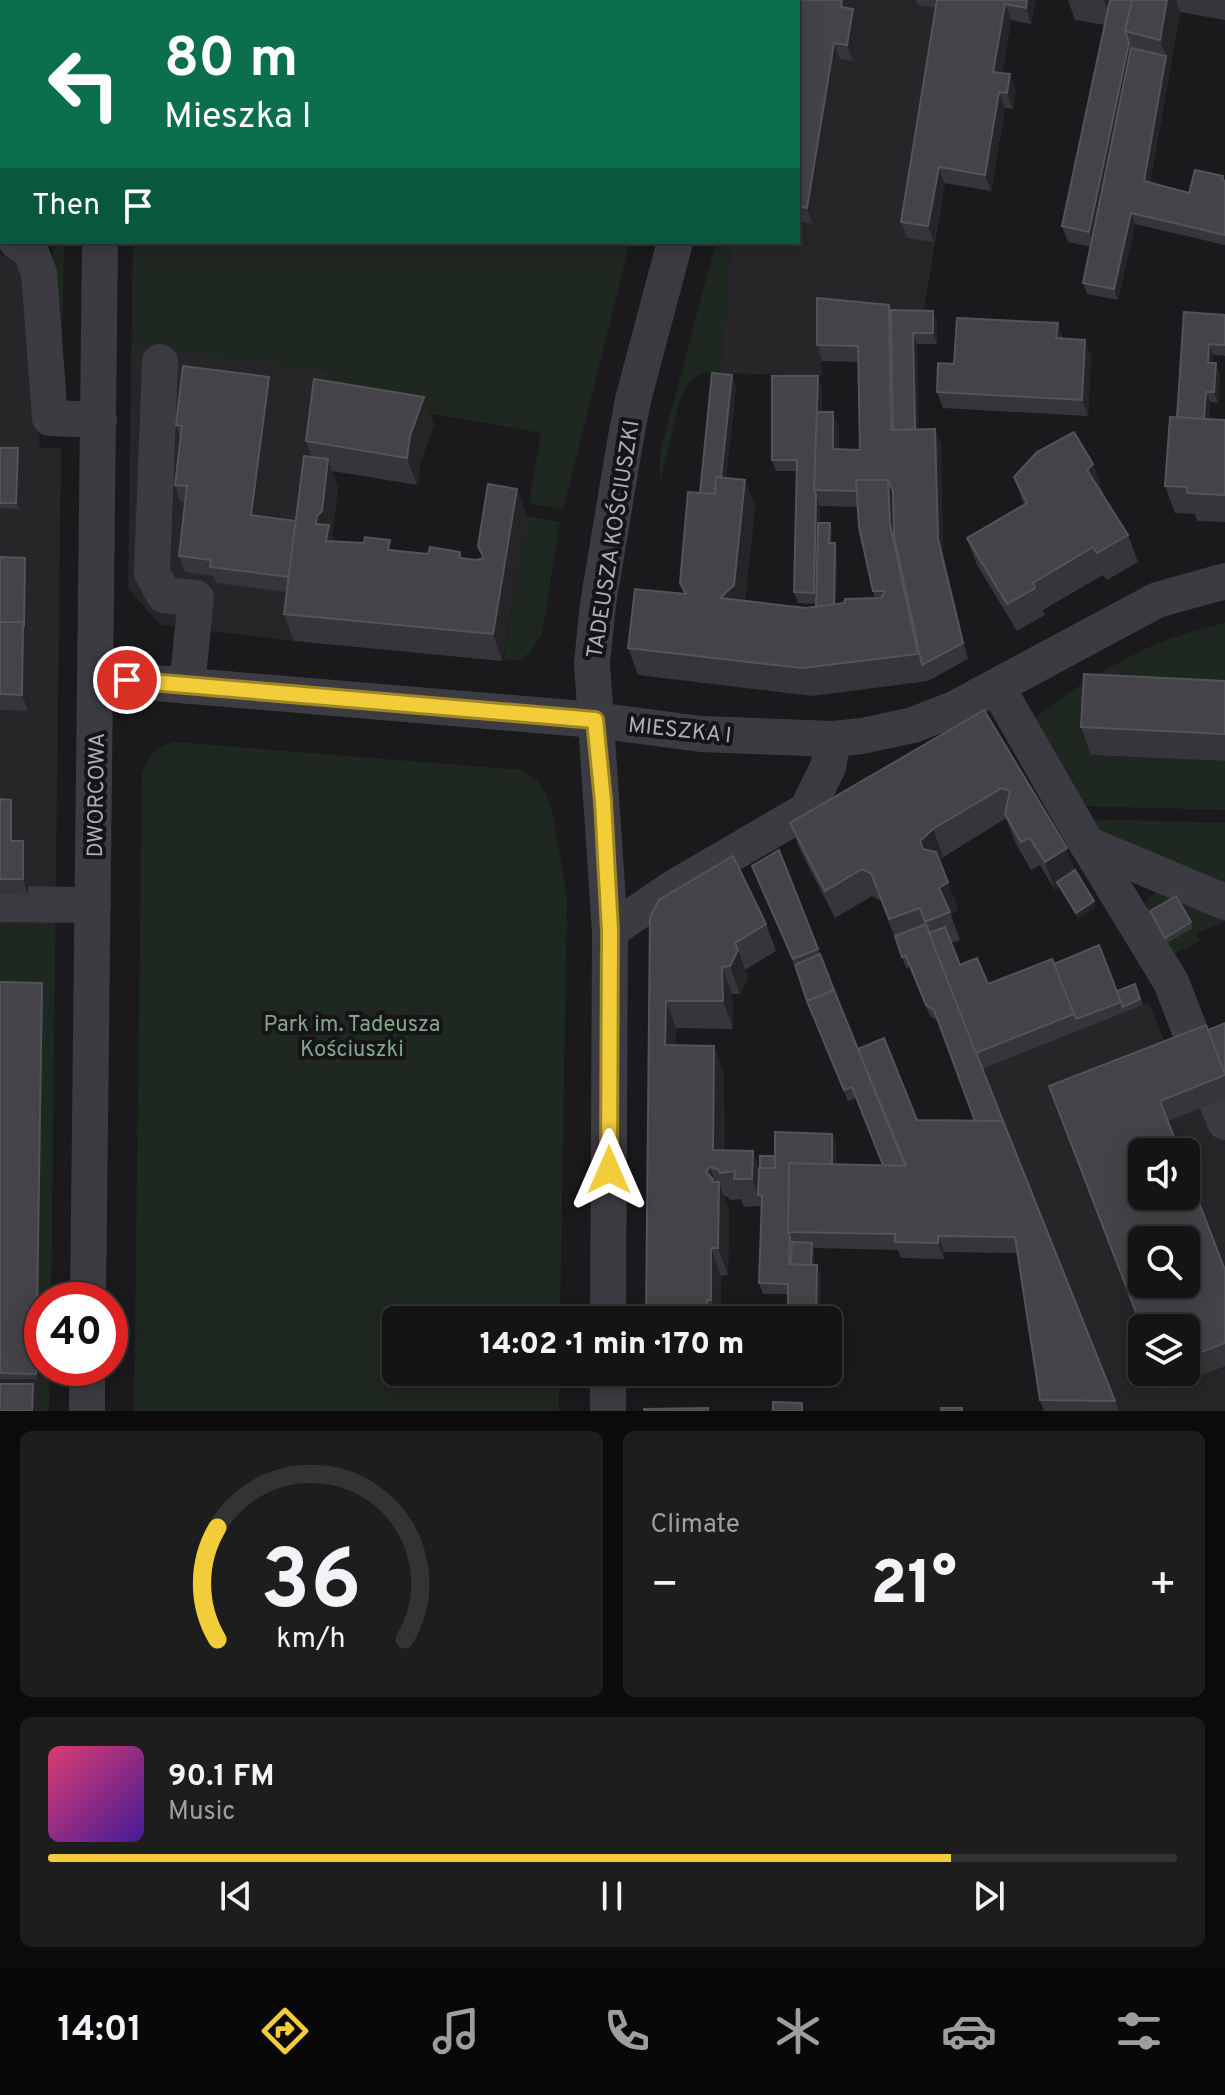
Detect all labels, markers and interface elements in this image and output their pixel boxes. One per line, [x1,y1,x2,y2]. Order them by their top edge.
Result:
text: 80 m [164,26,298,96]
icon: left [32,32,136,136]
text: Mieszka I [164,95,312,141]
icon: arrive [116,184,160,228]
text: Then [32,188,100,225]
street label: TADEUSZA KOŚCIUSZKI [579,418,647,660]
pin [93,646,161,714]
icon: arrive [105,658,149,702]
street label: MIESZKA I [627,713,733,750]
street label: DWORCOWA [83,732,112,858]
park label: Park im. Tadeusza Kościuszki [264,1012,440,1064]
position arrow [567,1128,651,1212]
map controls [1128,1138,1200,1386]
button: sound [1128,1138,1200,1210]
button: search [1128,1226,1200,1298]
speed limit sign: 40 [24,1282,128,1386]
button: layers [1128,1314,1200,1386]
text: 14:02 · 1 min · 170 m [480,1327,744,1364]
text: Climate [651,1509,740,1542]
text: 36 [261,1533,362,1638]
text: 21° [871,1549,957,1625]
text: − [651,1559,679,1615]
text: + [1149,1559,1177,1615]
text: km/h [277,1622,346,1658]
text: 90.1 FM [168,1759,275,1796]
text: Music [168,1796,235,1829]
icon: previous [214,1874,258,1918]
icon: pause [590,1874,634,1918]
icon: next [967,1874,1011,1918]
icon: directions [257,2003,313,2059]
icon: music [428,2003,484,2059]
icon: phone [599,2003,655,2059]
icon: climate [770,2003,826,2059]
icon: car [941,2003,997,2059]
icon: filters [1111,2003,1167,2059]
text: 14:01 [57,2008,142,2054]

